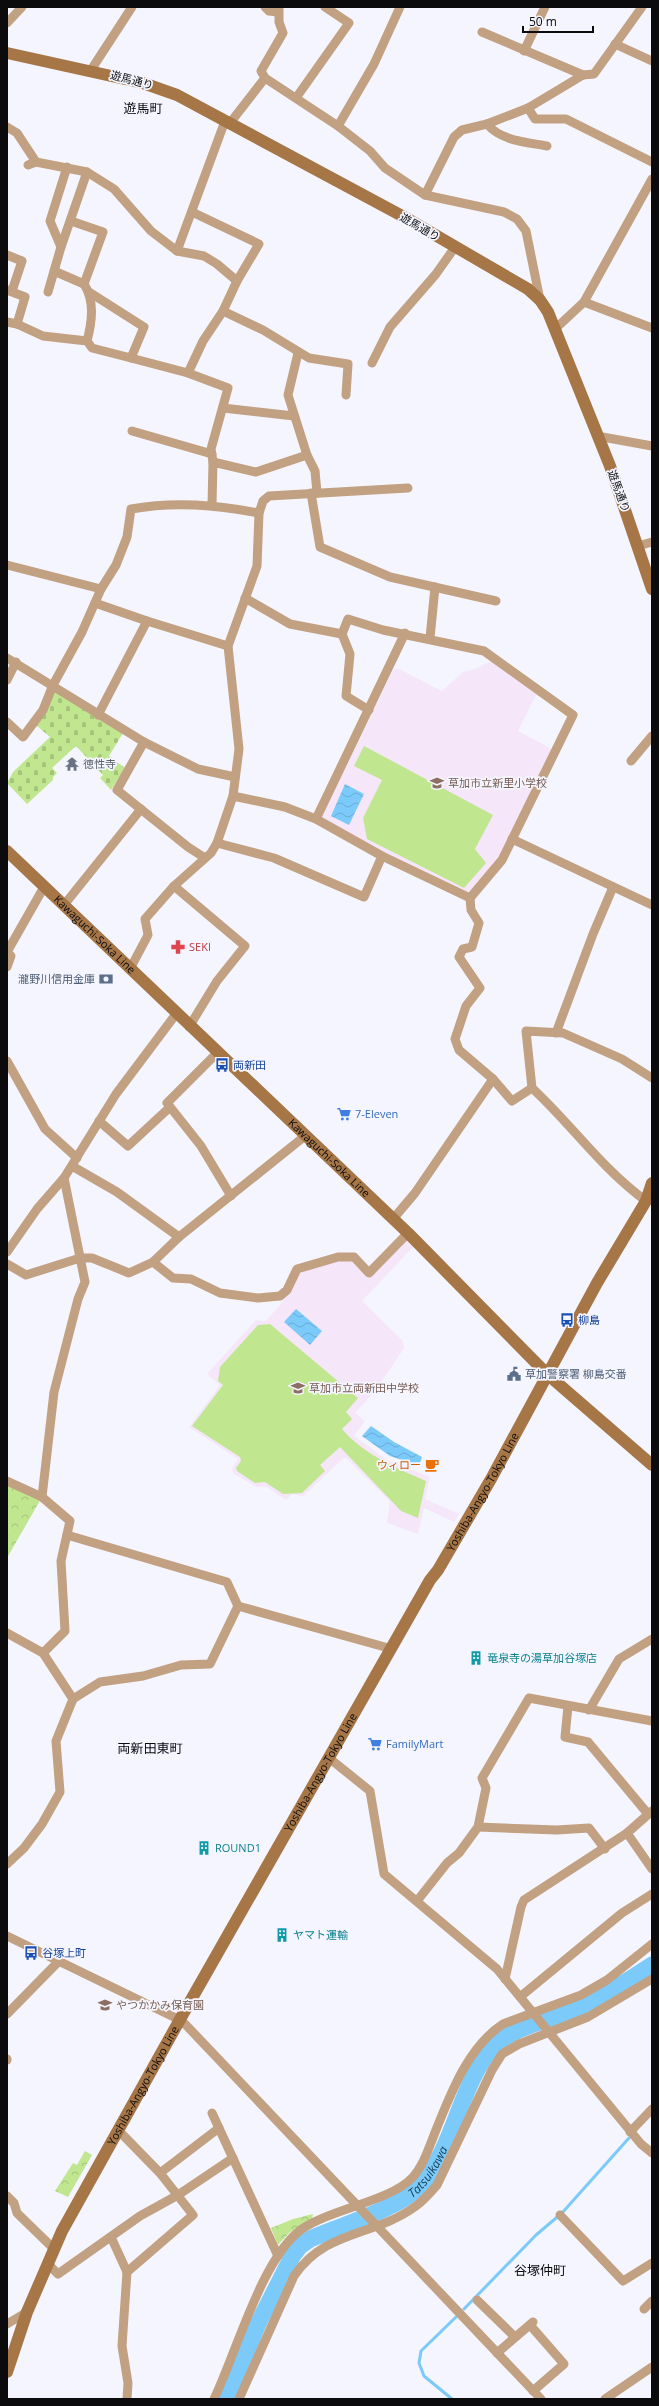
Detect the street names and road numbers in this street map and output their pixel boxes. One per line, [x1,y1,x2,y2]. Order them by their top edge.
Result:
street label: 遊馬通り [109,67,155,92]
street label: 遊馬通り [397,209,443,244]
street label: 遊馬通り [605,468,634,514]
street label: Kawaguchi-Soka Line [51,892,139,977]
street label: Kawaguchi-Soka Line [285,1115,374,1200]
street label: Yoshiba-Angyo-Tokyo Line [443,1430,522,1554]
street label: Yoshiba-Angyo-Tokyo Line [280,1710,360,1834]
street label: Yoshiba-Angyo-Tokyo Line [103,2023,182,2148]

